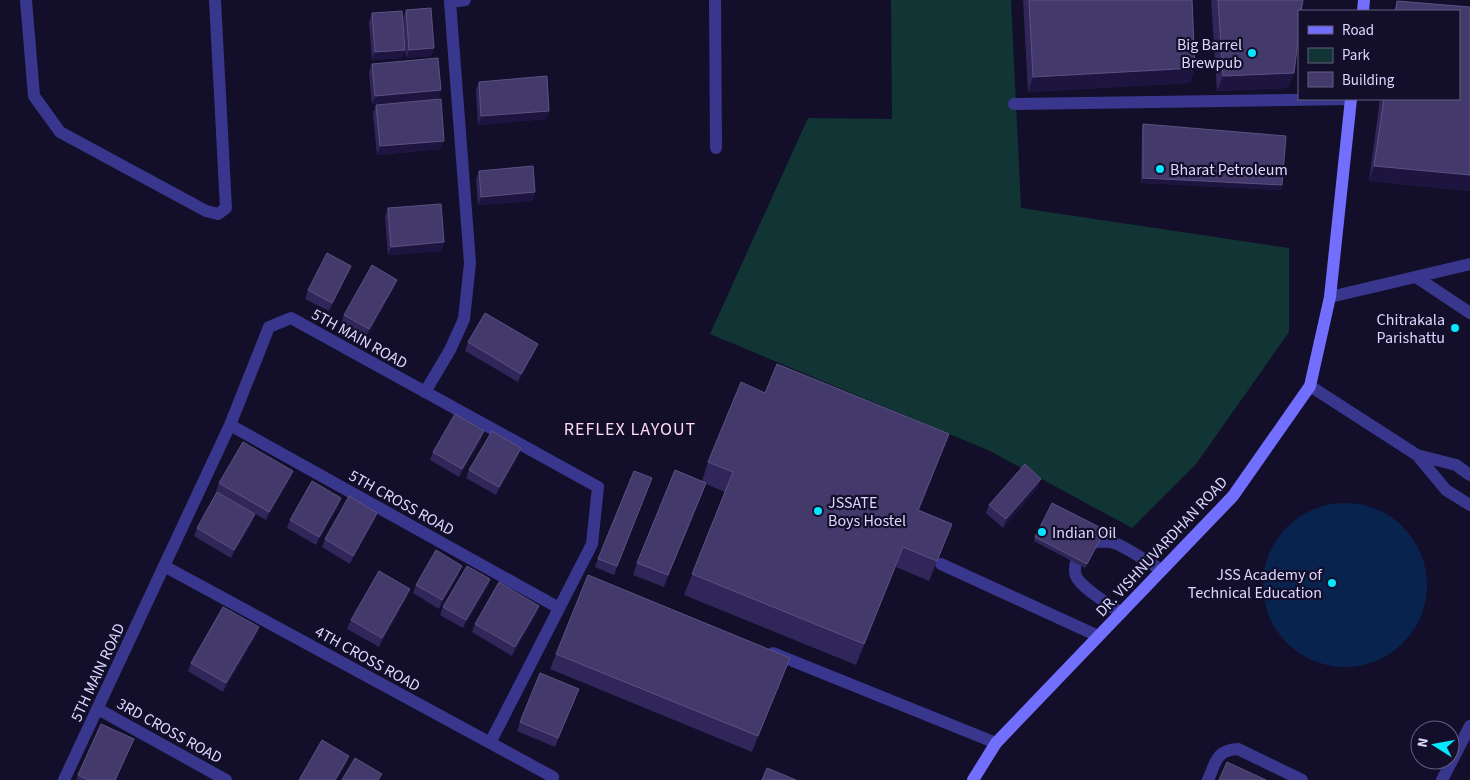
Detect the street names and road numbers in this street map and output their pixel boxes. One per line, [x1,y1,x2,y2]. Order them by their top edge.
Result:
street label: 5TH MAIN ROAD [308,303,411,374]
street label: 5TH CROSS ROAD [345,465,458,541]
street label: DR. VISHNUVARDHAN ROAD [1091,472,1233,622]
street label: 5TH MAIN ROAD [65,619,130,725]
street label: 4TH CROSS ROAD [311,621,424,697]
street label: 3RD CROSS ROAD [113,693,226,769]

